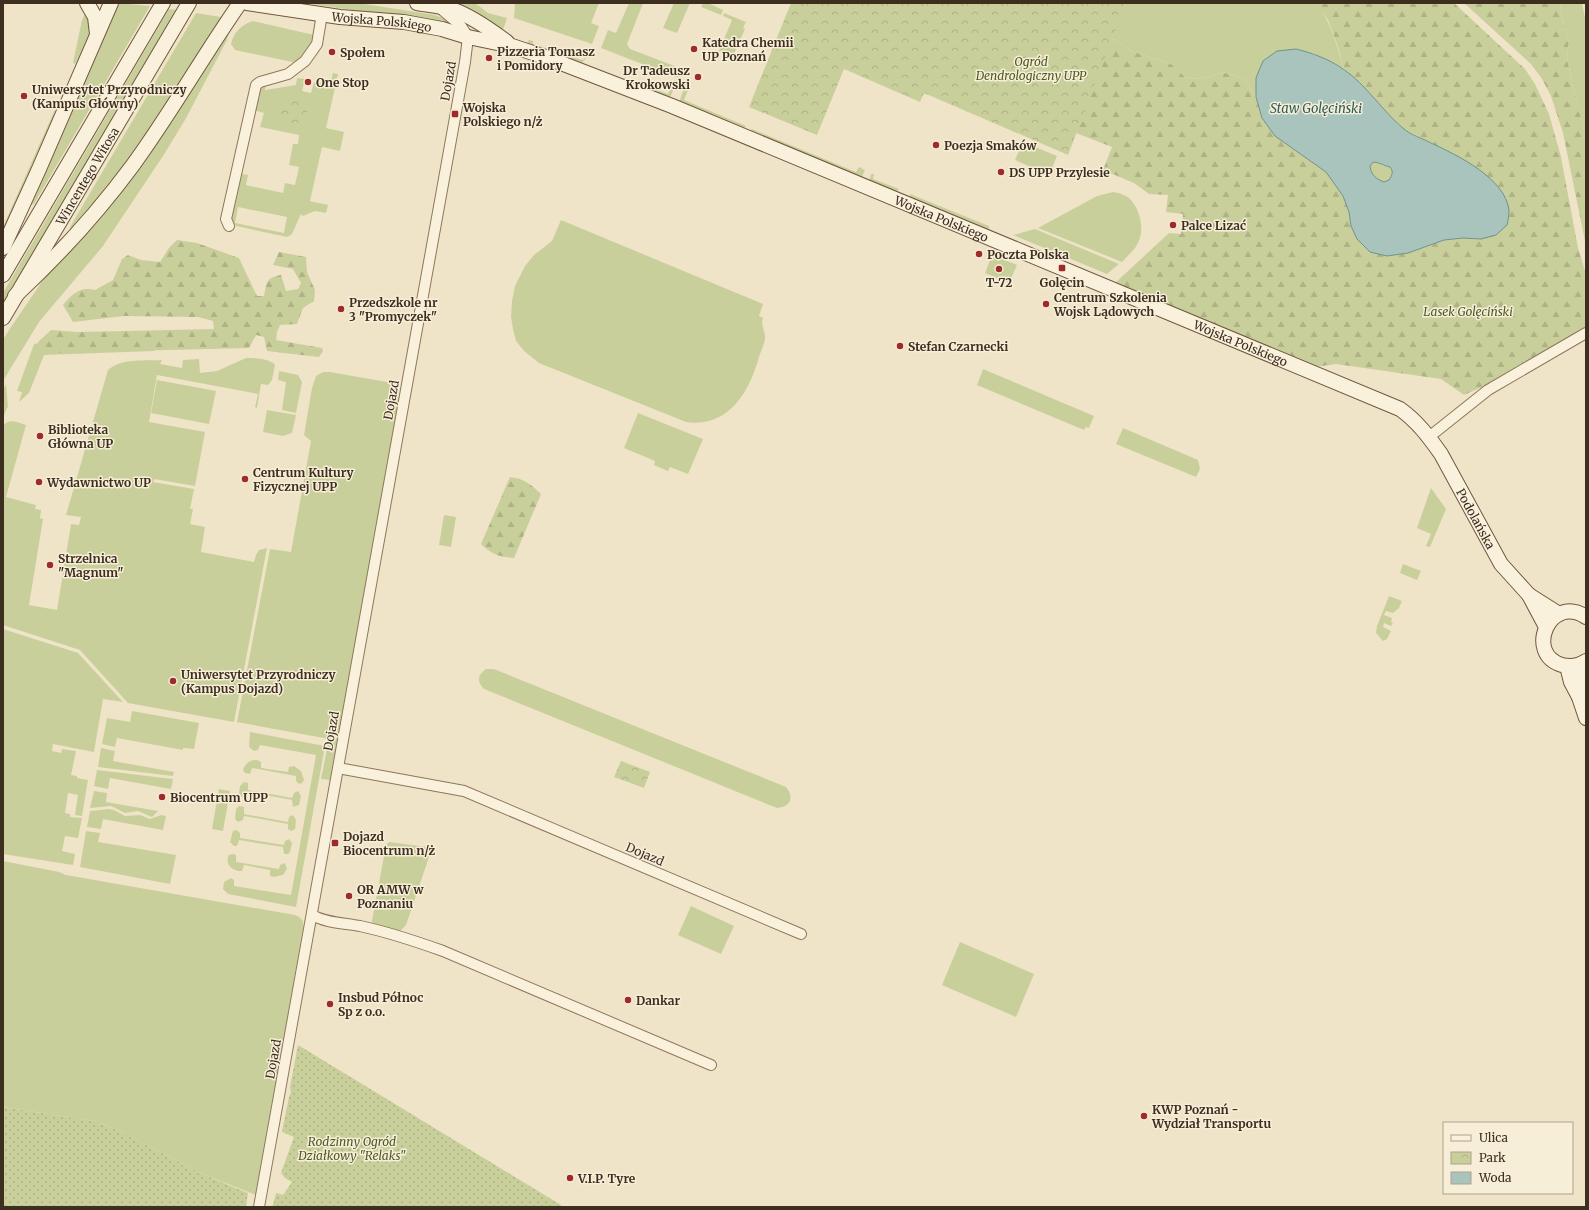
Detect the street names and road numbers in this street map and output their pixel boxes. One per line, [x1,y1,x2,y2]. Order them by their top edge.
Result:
street label: Wojska Polskiego [330,8,433,34]
street label: Dojazd [437,60,459,102]
street label: Wincentego Witosa [52,124,122,228]
street label: Wojska Polskiego [892,192,991,244]
street label: Wojska Polskiego [1191,316,1290,369]
street label: Dojazd [380,379,402,421]
street label: Podolańska [1454,485,1499,552]
street label: Dojazd [320,710,342,752]
street label: Dojazd [624,839,666,869]
street label: Dojazd [262,1038,284,1080]

